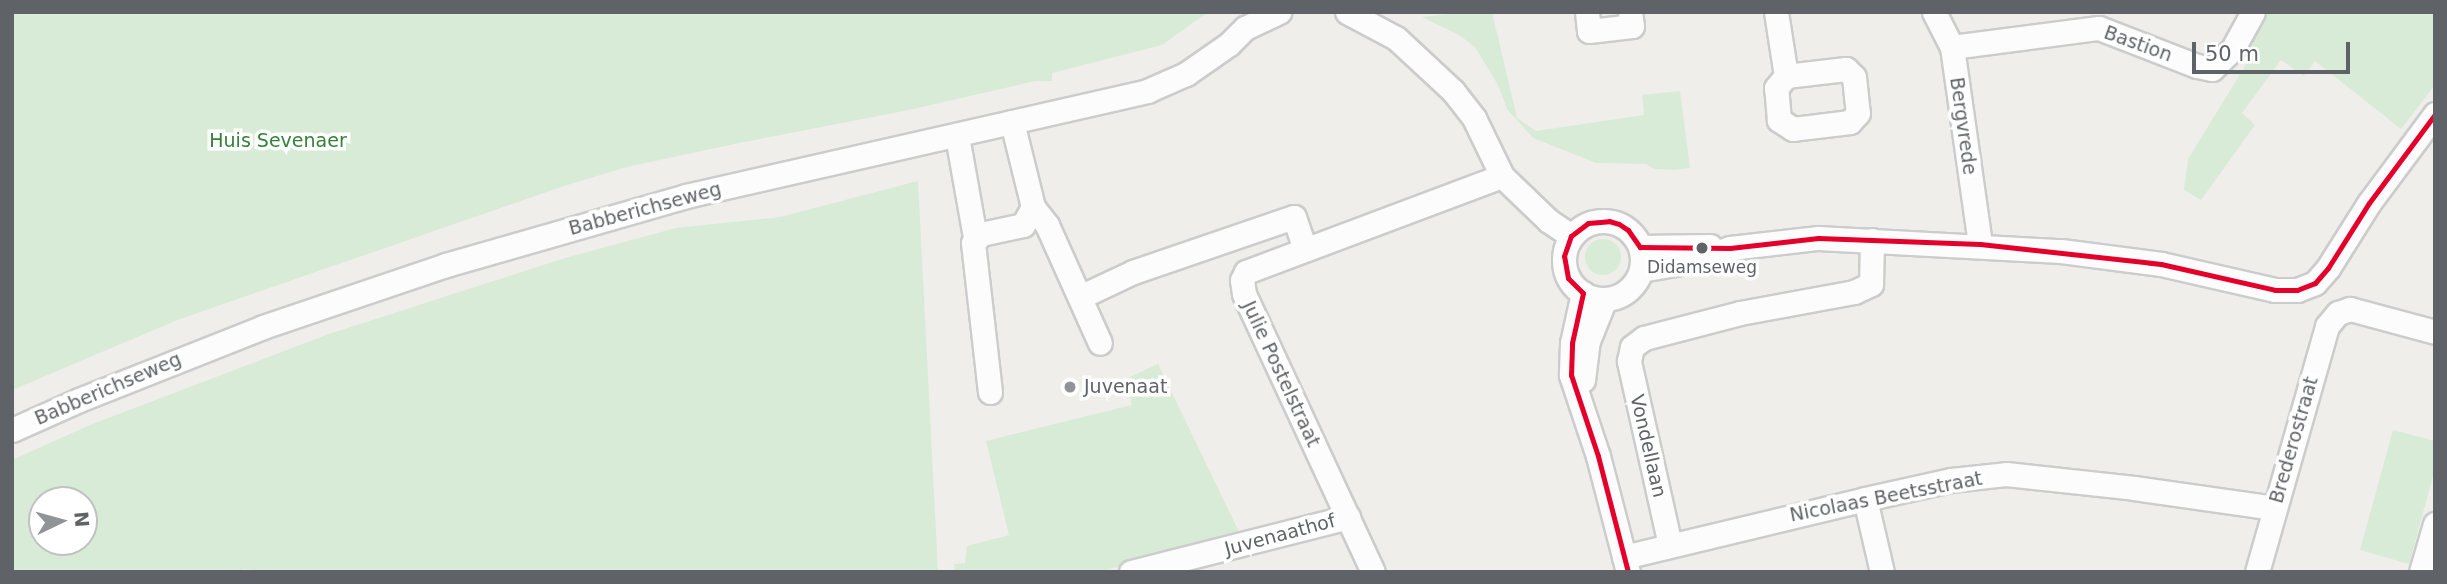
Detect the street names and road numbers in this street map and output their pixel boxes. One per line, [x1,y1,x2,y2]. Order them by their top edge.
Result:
street label: Bastion [2101,21,2175,67]
street label: Bergvrede [1945,76,1981,176]
street label: Babberichseweg [566,178,724,240]
street label: Julie Postelstraat [1237,297,1325,451]
street label: Babberichseweg [31,348,185,430]
street label: Brederostraat [2265,374,2323,506]
street label: Vondellaan [1625,392,1671,500]
street label: Nicolaas Beetsstraat [1788,467,1984,527]
street label: Juvenaathof [1222,509,1338,561]

